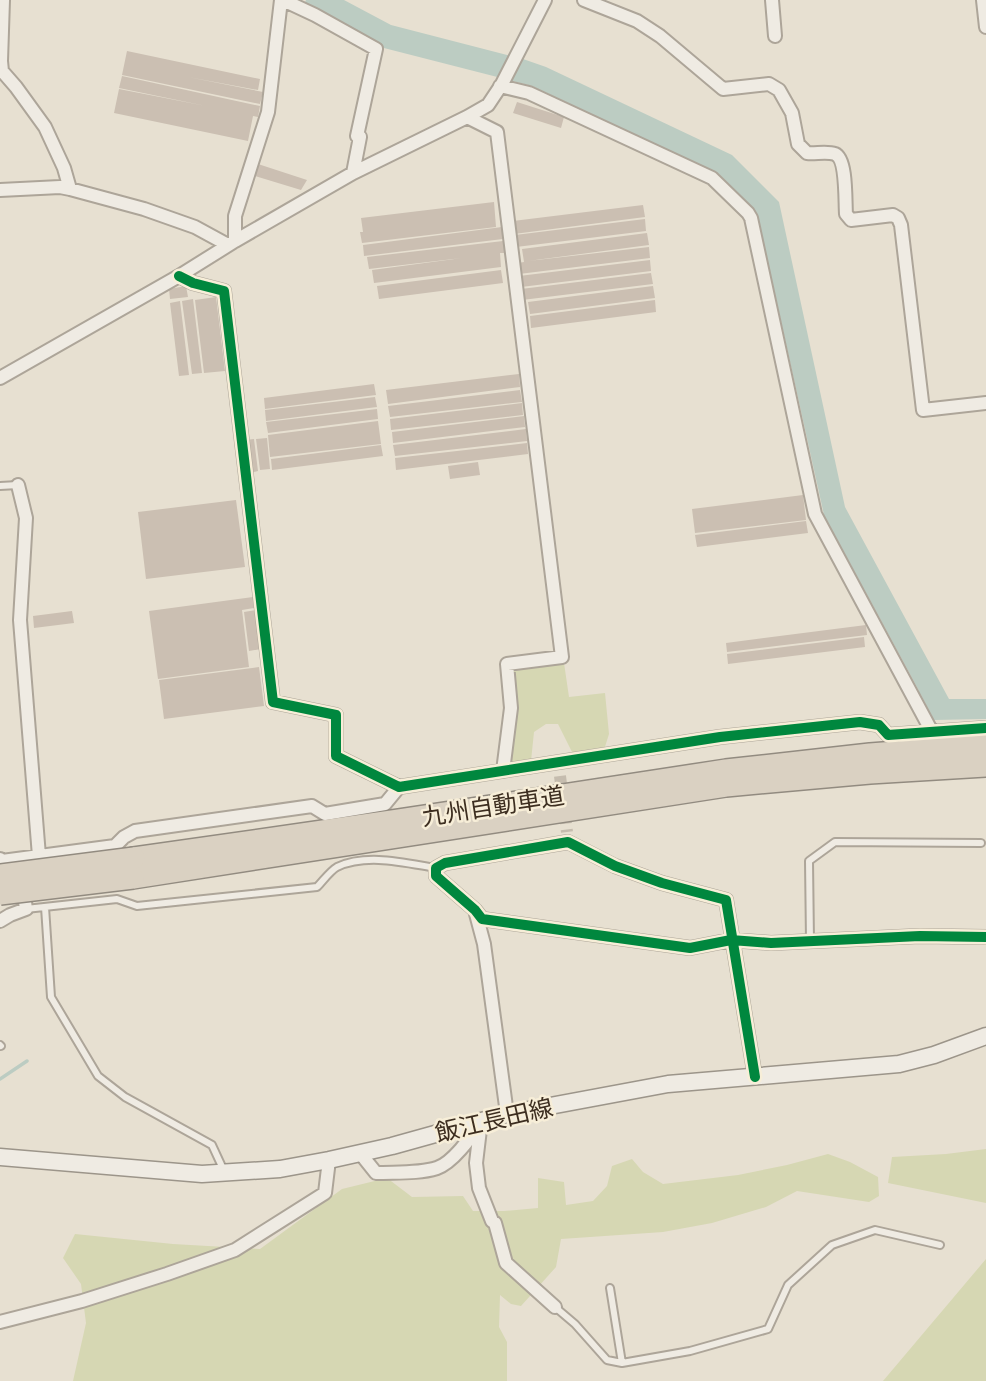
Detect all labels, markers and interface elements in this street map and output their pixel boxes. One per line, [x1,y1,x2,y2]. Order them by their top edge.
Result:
street label: 九州自動車道 [419,778,567,834]
street label: 飯江長田線 [432,1090,556,1150]

